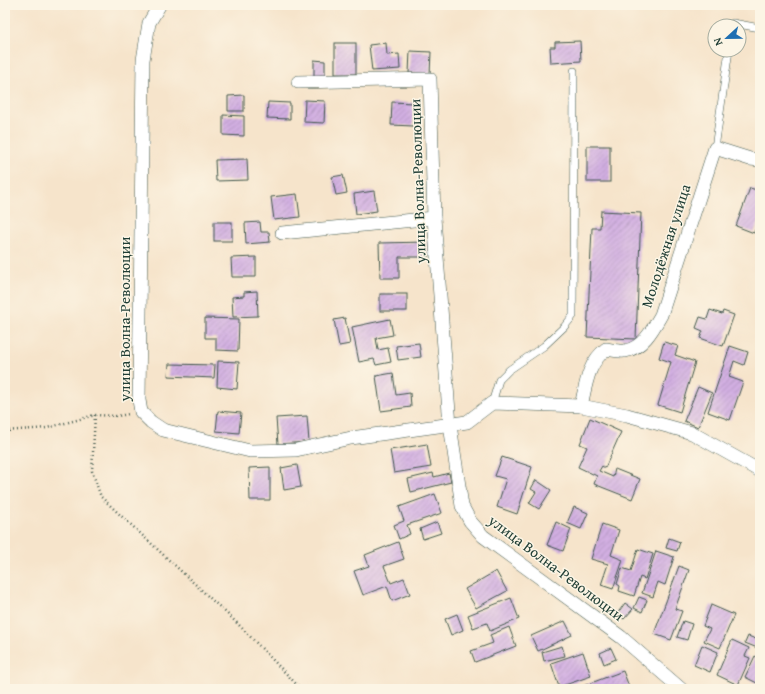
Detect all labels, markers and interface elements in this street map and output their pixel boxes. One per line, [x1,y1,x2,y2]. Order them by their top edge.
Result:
north arrow [707,18,747,58]
text: N [709,35,727,48]
street label: улица Волна-Революции [404,98,431,265]
street label: Молодёжная улица [636,181,696,310]
street label: улица Волна-Революции [114,237,135,402]
street label: улица Волна-Революции [483,509,628,626]

